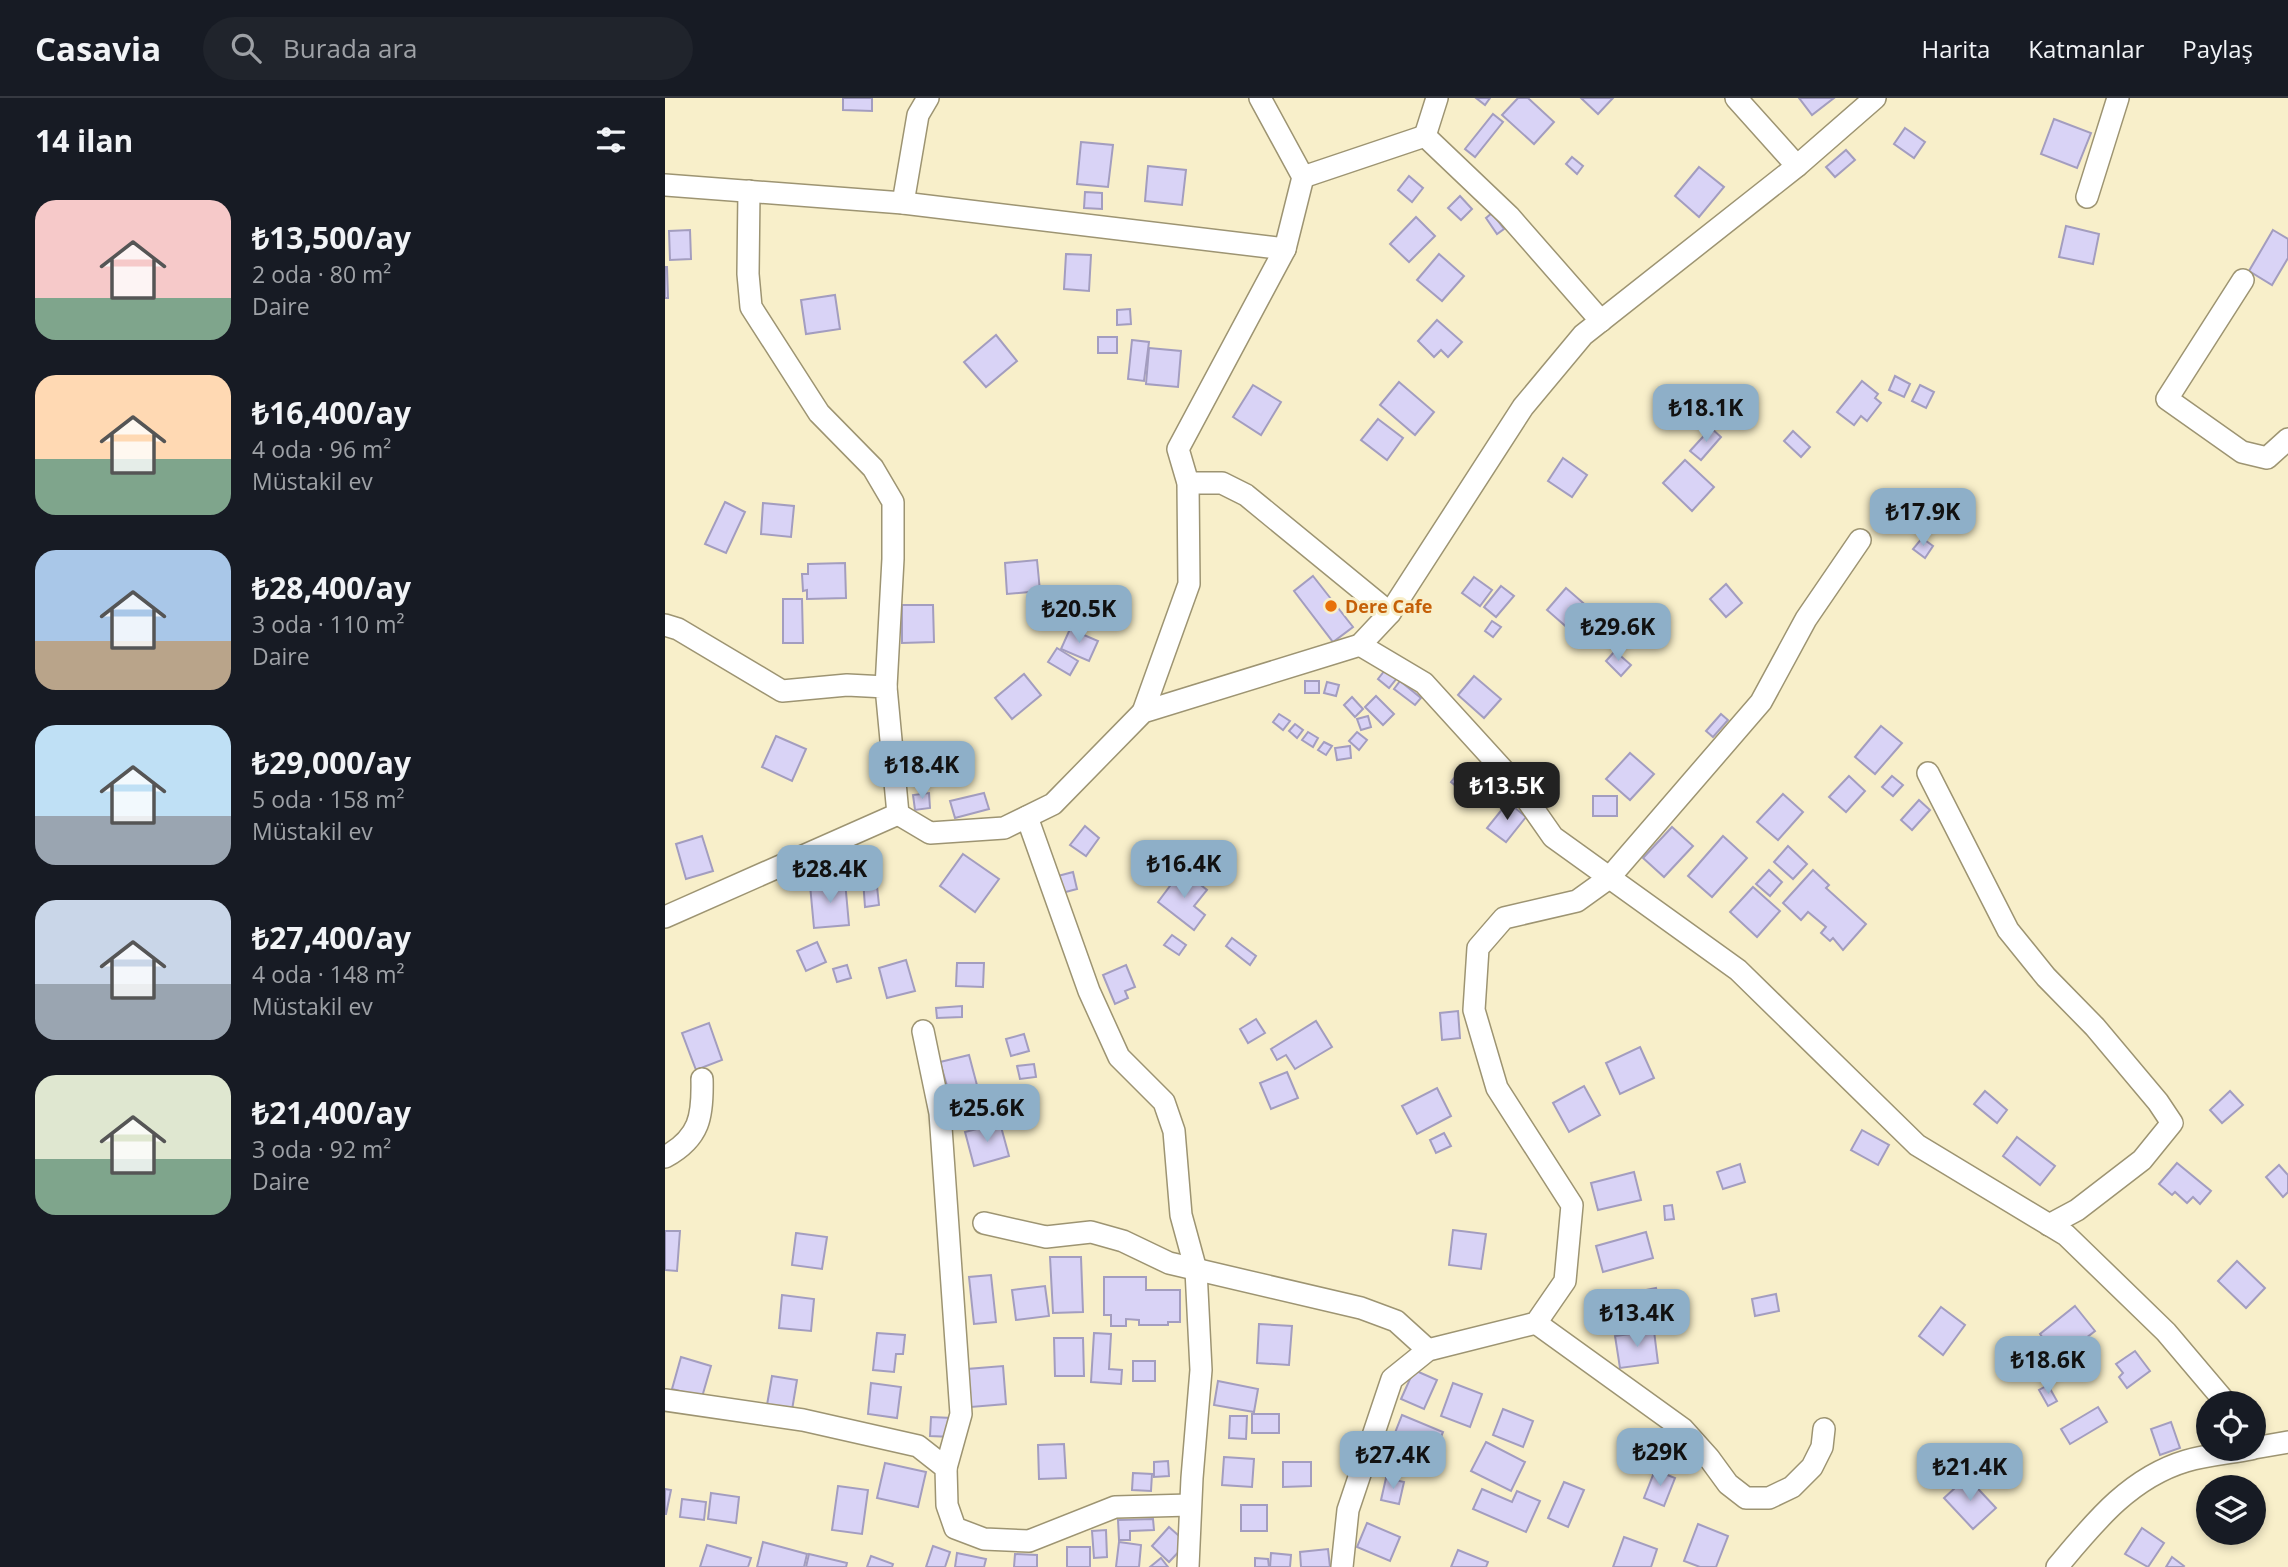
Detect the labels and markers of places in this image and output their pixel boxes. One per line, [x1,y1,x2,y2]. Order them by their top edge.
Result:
pin: ₺18.1K [1649,384,1763,444]
pin: ₺17.9K [1866,489,1980,548]
pin: ₺20.5K [1022,586,1136,645]
place label: Dere Cafe [1345,594,1432,618]
marker: Dere Cafe [1323,598,1339,614]
pin: ₺29.6K [1561,603,1675,663]
pin: ₺18.4K [865,742,979,801]
pin: ₺13.5K [1450,762,1564,822]
pin: ₺16.4K [1127,840,1241,900]
pin: ₺28.4K [773,846,887,905]
pin: ₺25.6K [930,1084,1044,1144]
pin: ₺13.4K [1580,1290,1694,1349]
pin: ₺18.6K [1991,1336,2105,1396]
pin: ₺29K [1619,1428,1701,1488]
pin: ₺27.4K [1336,1432,1450,1491]
pin: ₺21.4K [1913,1444,2027,1503]

